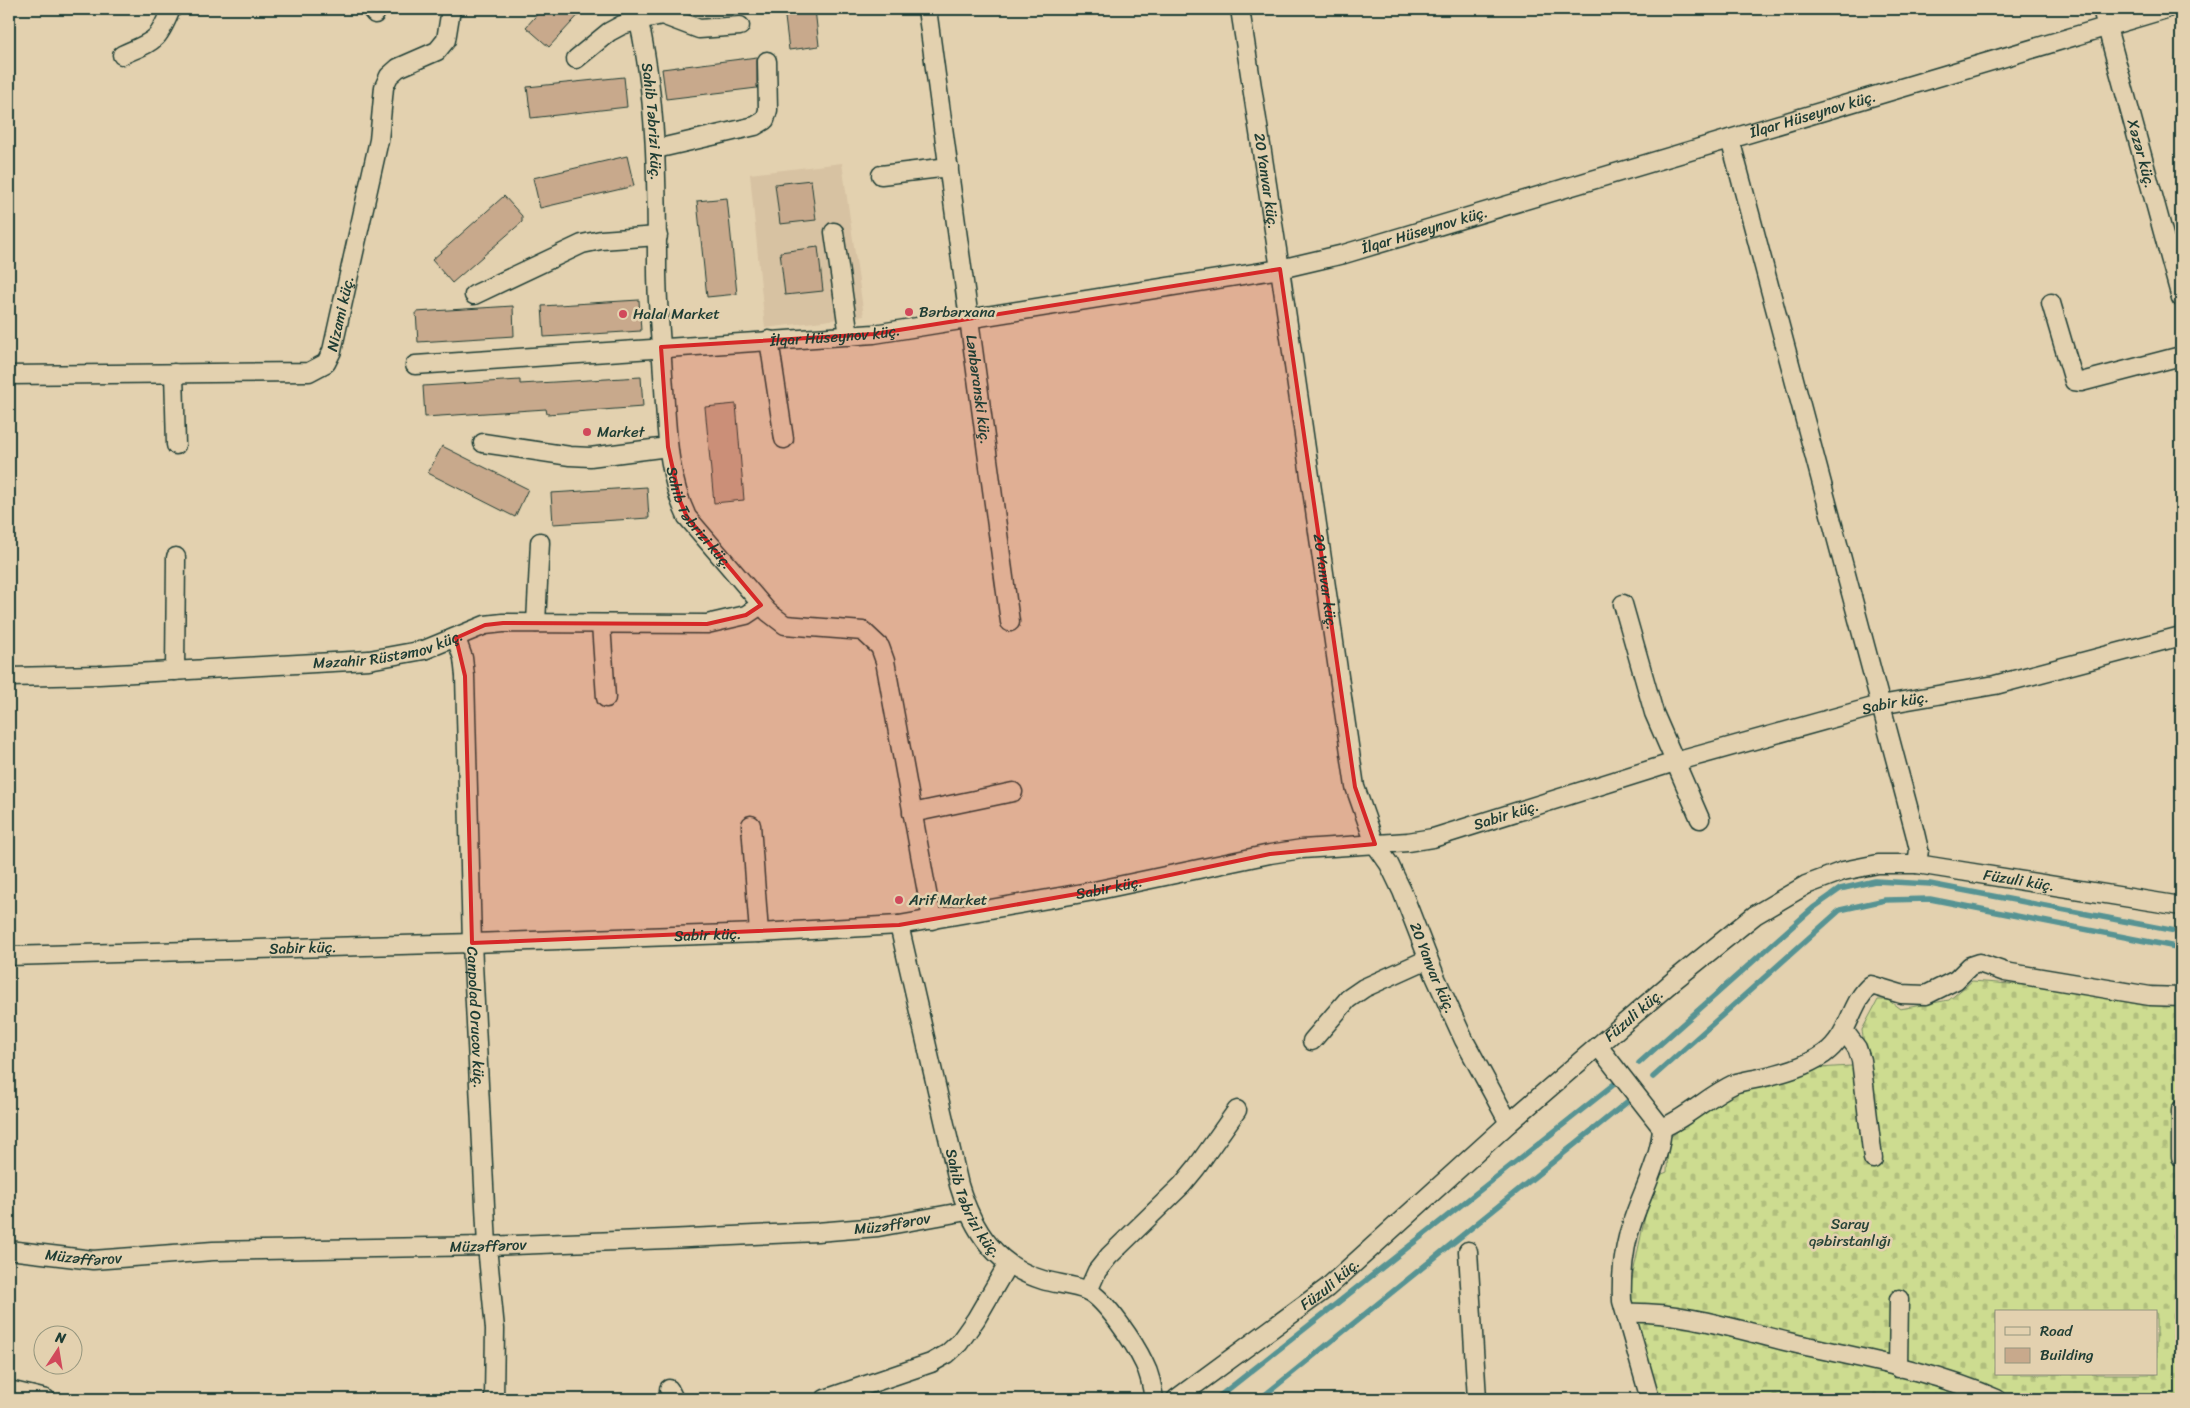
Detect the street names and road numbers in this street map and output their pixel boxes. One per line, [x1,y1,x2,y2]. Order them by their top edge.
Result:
street label: Sahib Təbrizi küç. [634,61,669,181]
street label: İlqar Hüseynov küç. [1745,83,1879,146]
street label: Xəzər küç. [2119,115,2163,191]
street label: 20 Yanvar küç. [1246,131,1287,231]
street label: İlqar Hüseynov küç. [1357,199,1491,261]
street label: Nizami küç. [319,273,361,354]
street label: İlqar Hüseynov küç. [768,317,902,354]
street label: Lənbəranski küç. [958,333,999,446]
street label: Sahib Təbrizi küç. [659,464,739,575]
street label: 20 Yanvar küç. [1305,532,1345,632]
street label: Məzahir Rüstəmov küç. [312,622,467,676]
street label: Sabir küç. [1859,684,1930,722]
street label: Sabir küç. [1470,793,1542,838]
street label: Füzuli küç. [1982,862,2057,899]
street label: Sabir küç. [1074,868,1145,907]
street label: 20 Yanvar küç. [1402,918,1463,1018]
street label: Sabir küç. [674,921,742,949]
street label: Sabir küç. [269,934,337,962]
street label: Canpolad Orucov küç. [459,946,492,1089]
street label: Füzuli küç. [1598,982,1669,1048]
street label: Sahib Təbrizi küç. [938,1146,1008,1264]
street label: Müzəffərov [853,1205,933,1242]
street label: Müzəffərov [449,1231,528,1260]
street label: Müzəffərov [44,1241,124,1273]
street label: Füzuli küç. [1294,1251,1366,1317]

